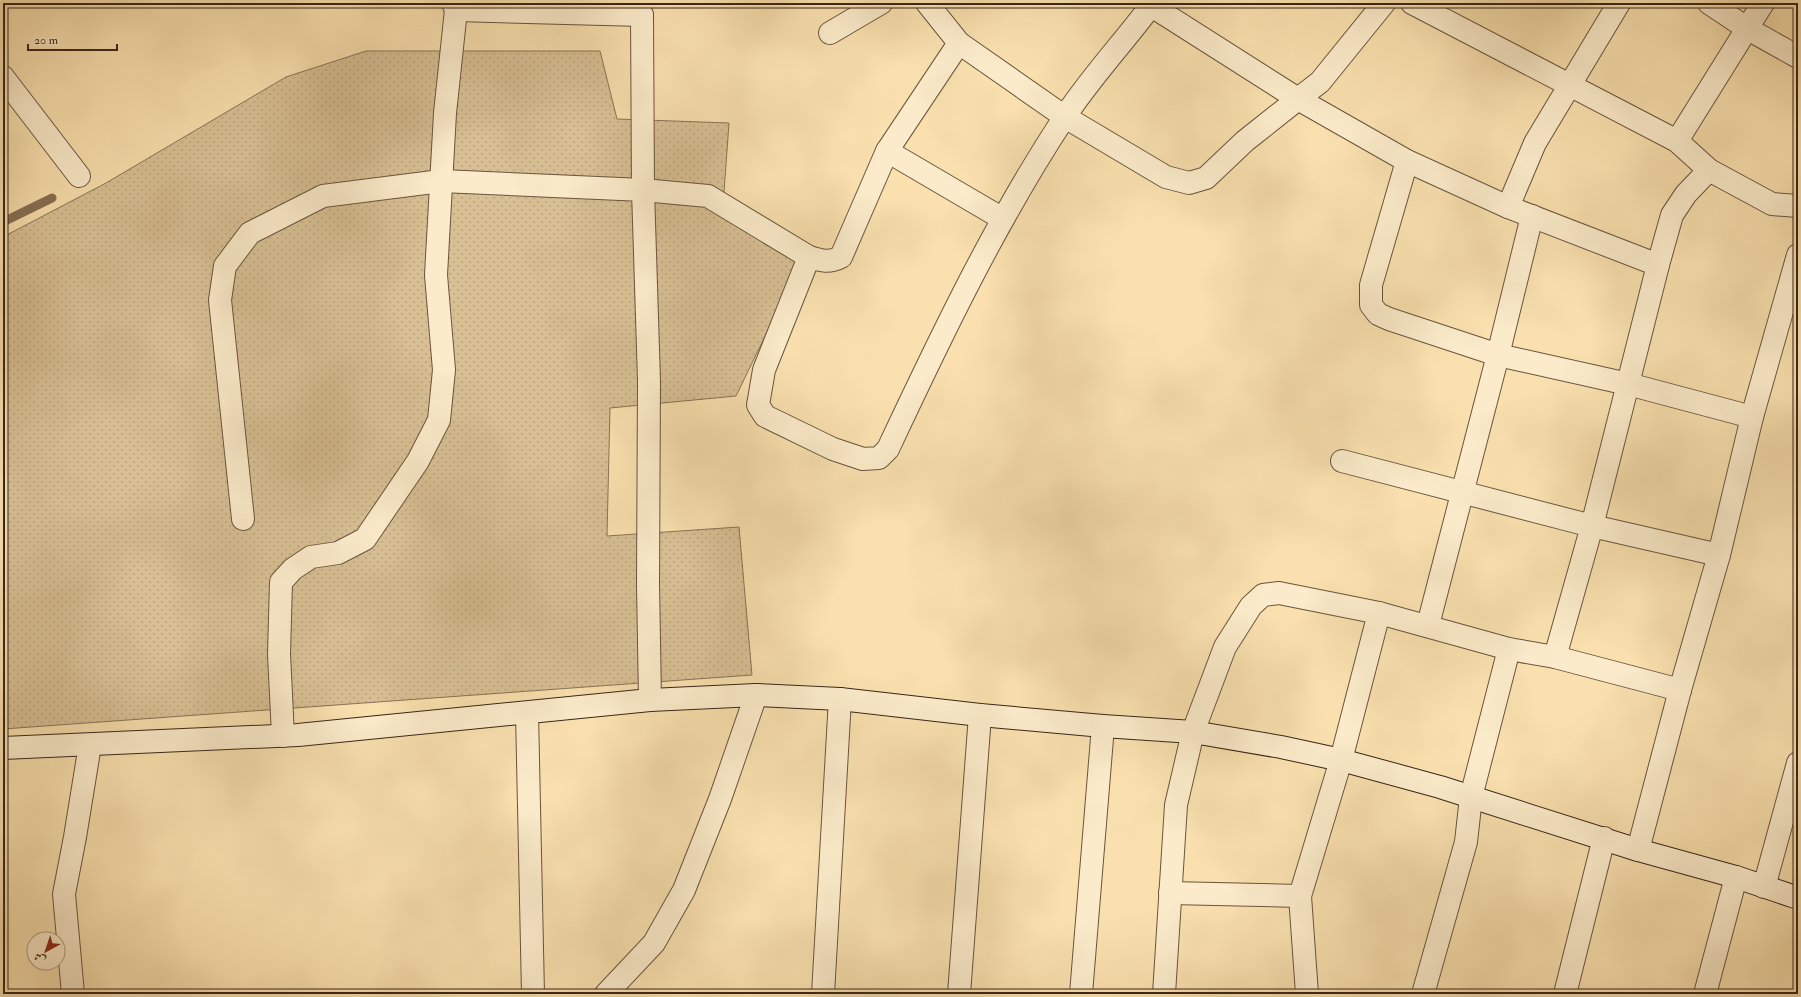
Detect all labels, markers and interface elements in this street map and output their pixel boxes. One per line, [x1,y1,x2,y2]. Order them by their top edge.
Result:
scale bar [28,26,117,52]
text: 20 m [34,33,59,48]
north arrow [26,931,66,971]
text: ش [31,950,48,967]

